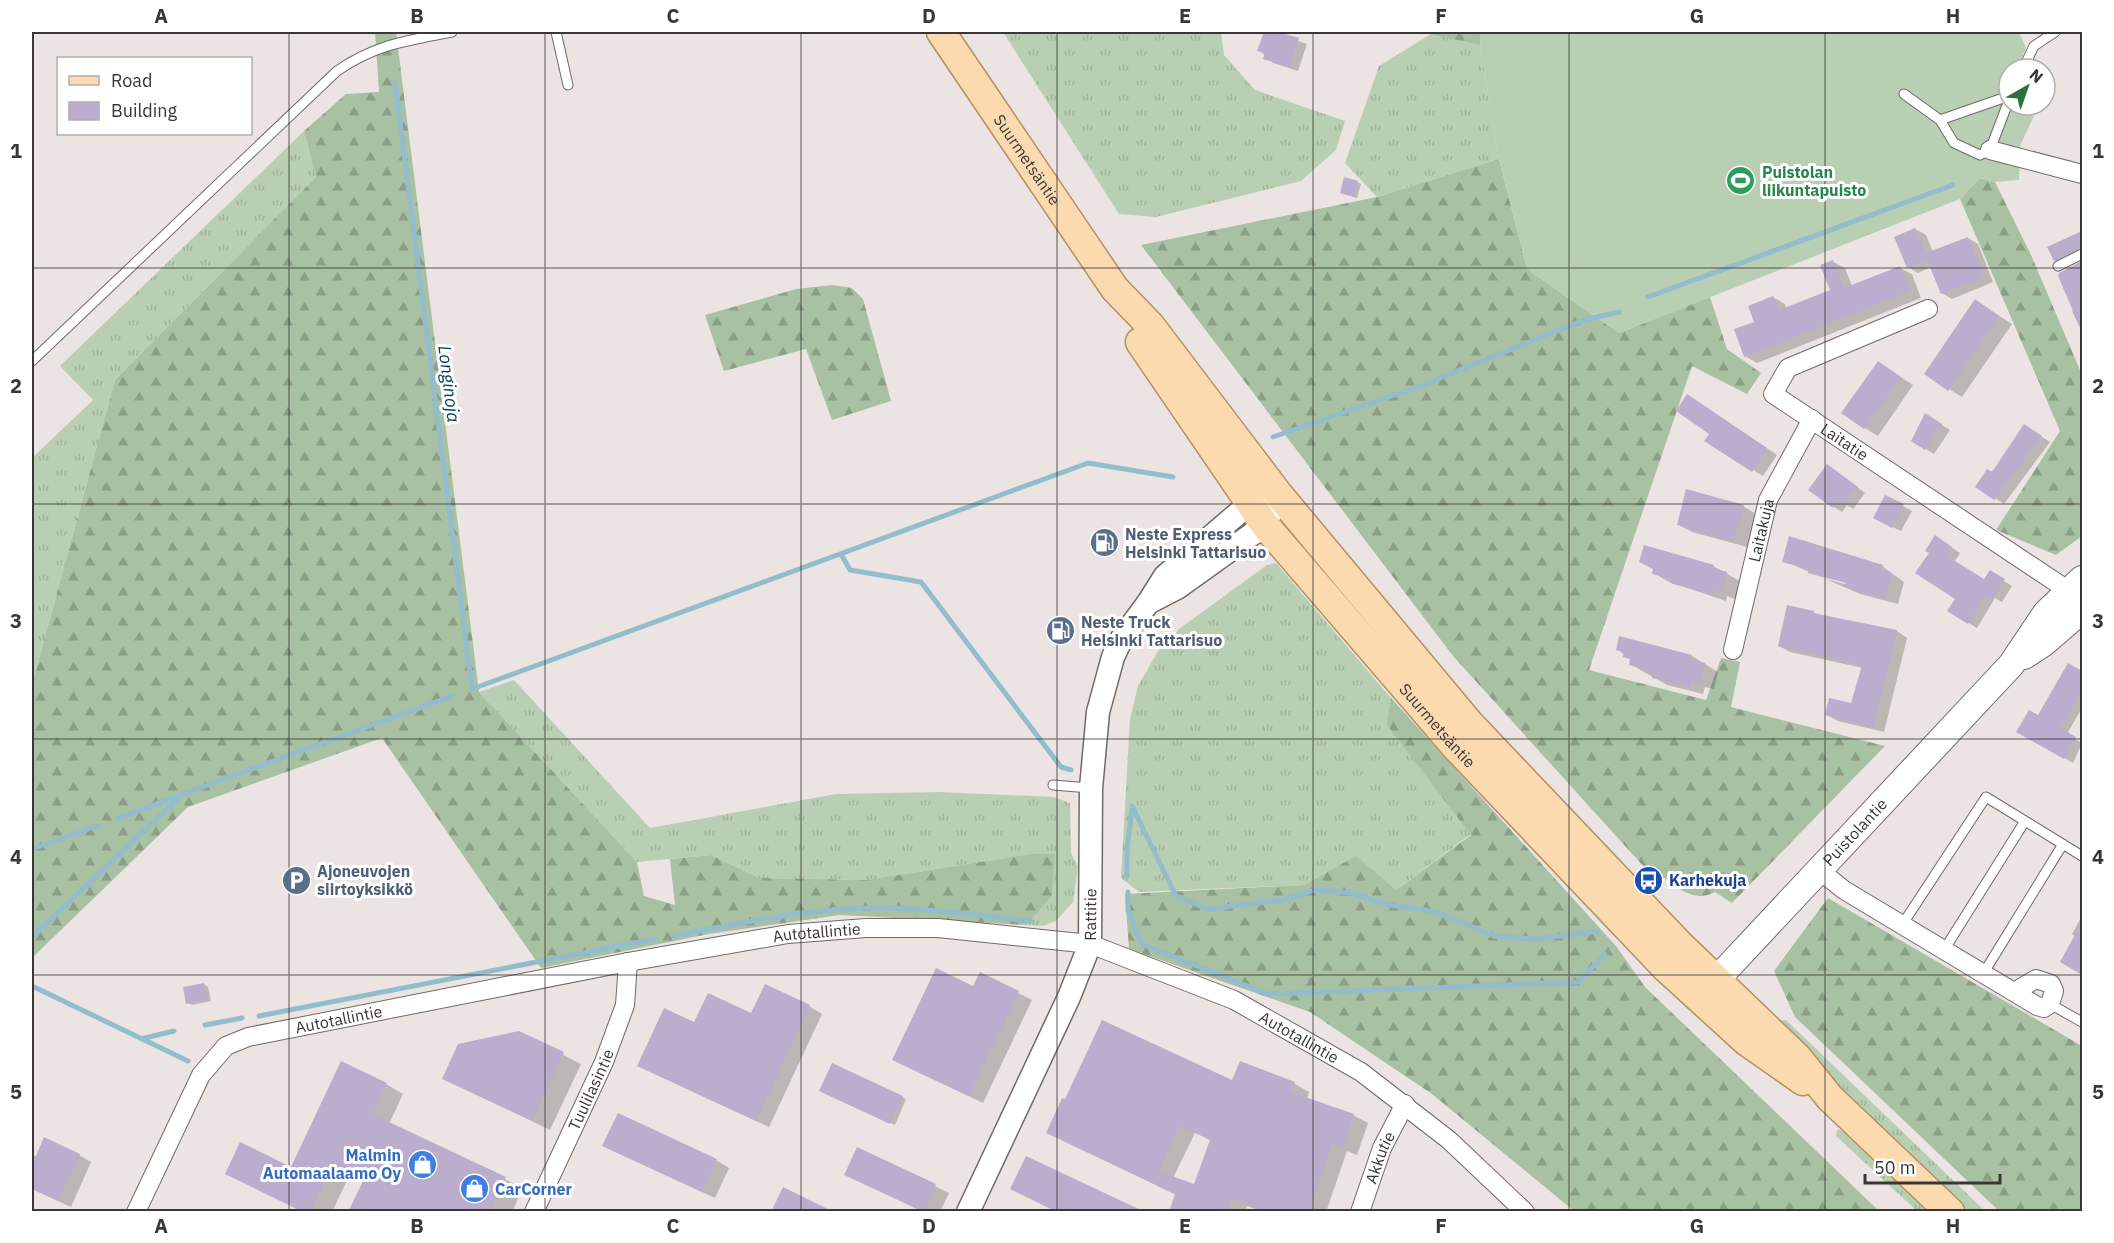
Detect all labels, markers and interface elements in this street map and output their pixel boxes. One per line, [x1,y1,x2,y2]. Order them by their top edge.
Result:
text: A [154,2,168,29]
text: B [410,2,424,29]
text: C [666,2,680,29]
text: D [922,2,936,29]
text: E [1179,2,1191,29]
text: F [1435,2,1447,29]
text: G [1690,2,1704,29]
text: H [1946,2,1960,29]
legend [57,57,252,135]
north arrow [1997,57,2057,117]
text: N [2026,64,2048,87]
text: Road [111,69,152,92]
text: Building [111,99,178,122]
street label: Suurmetsäntie [989,110,1065,209]
text: 1 [10,137,22,164]
text: 1 [2092,137,2104,164]
place label: Puistolan liikuntapuisto [1762,162,1866,200]
sports icon: Puistolan liikuntapuisto [1725,165,1757,197]
water label: Longinoja [433,344,466,424]
text: 2 [10,372,22,399]
text: 2 [2092,372,2104,399]
street label: Laitatie [1817,419,1872,465]
street label: Laitakuja [1744,496,1778,564]
place label: Neste Express Helsinki Tattarisuo [1125,524,1266,562]
fuel station icon: Neste Express Helsinki Tattarisuo [1088,527,1120,559]
text: 3 [10,607,22,634]
text: 3 [2092,607,2104,634]
place label: Neste Truck Helsinki Tattarisuo [1081,612,1222,650]
fuel station icon: Neste Truck Helsinki Tattarisuo [1044,615,1076,647]
street label: Suurmetsäntie [1395,679,1480,772]
street label: Puistolantie [1818,794,1891,870]
text: 4 [10,843,22,870]
text: 4 [2092,843,2104,870]
place label: Ajoneuvojen siirtoyksikkö [317,861,413,899]
parking icon: Ajoneuvojen siirtoyksikkö [280,864,312,896]
bus stop icon: Karhekuja [1632,864,1664,896]
place label: Karhekuja [1669,870,1746,890]
street label: Rattitie [1080,888,1100,941]
street label: Autotallintie [771,918,861,947]
street label: Autotallintie [293,1001,384,1037]
street label: Autotallintie [1256,1007,1343,1068]
street label: Tuulilasintie [564,1046,618,1133]
text: 5 [10,1078,22,1105]
text: 5 [2092,1078,2104,1105]
street label: Akkutie [1361,1128,1399,1186]
place label: Malmin Automaalaamo Oy [263,1145,401,1183]
scale bar [1865,1147,2000,1185]
shop icon: Malmin Automaalaamo Oy [406,1148,438,1180]
text: 50 m [1874,1156,1916,1179]
shop icon: CarCorner [458,1173,490,1205]
place label: CarCorner [495,1179,573,1199]
text: A [154,1212,168,1239]
text: B [410,1212,424,1239]
text: C [666,1212,680,1239]
text: D [922,1212,936,1239]
text: E [1179,1212,1191,1239]
text: F [1435,1212,1447,1239]
text: G [1690,1212,1704,1239]
text: H [1946,1212,1960,1239]

